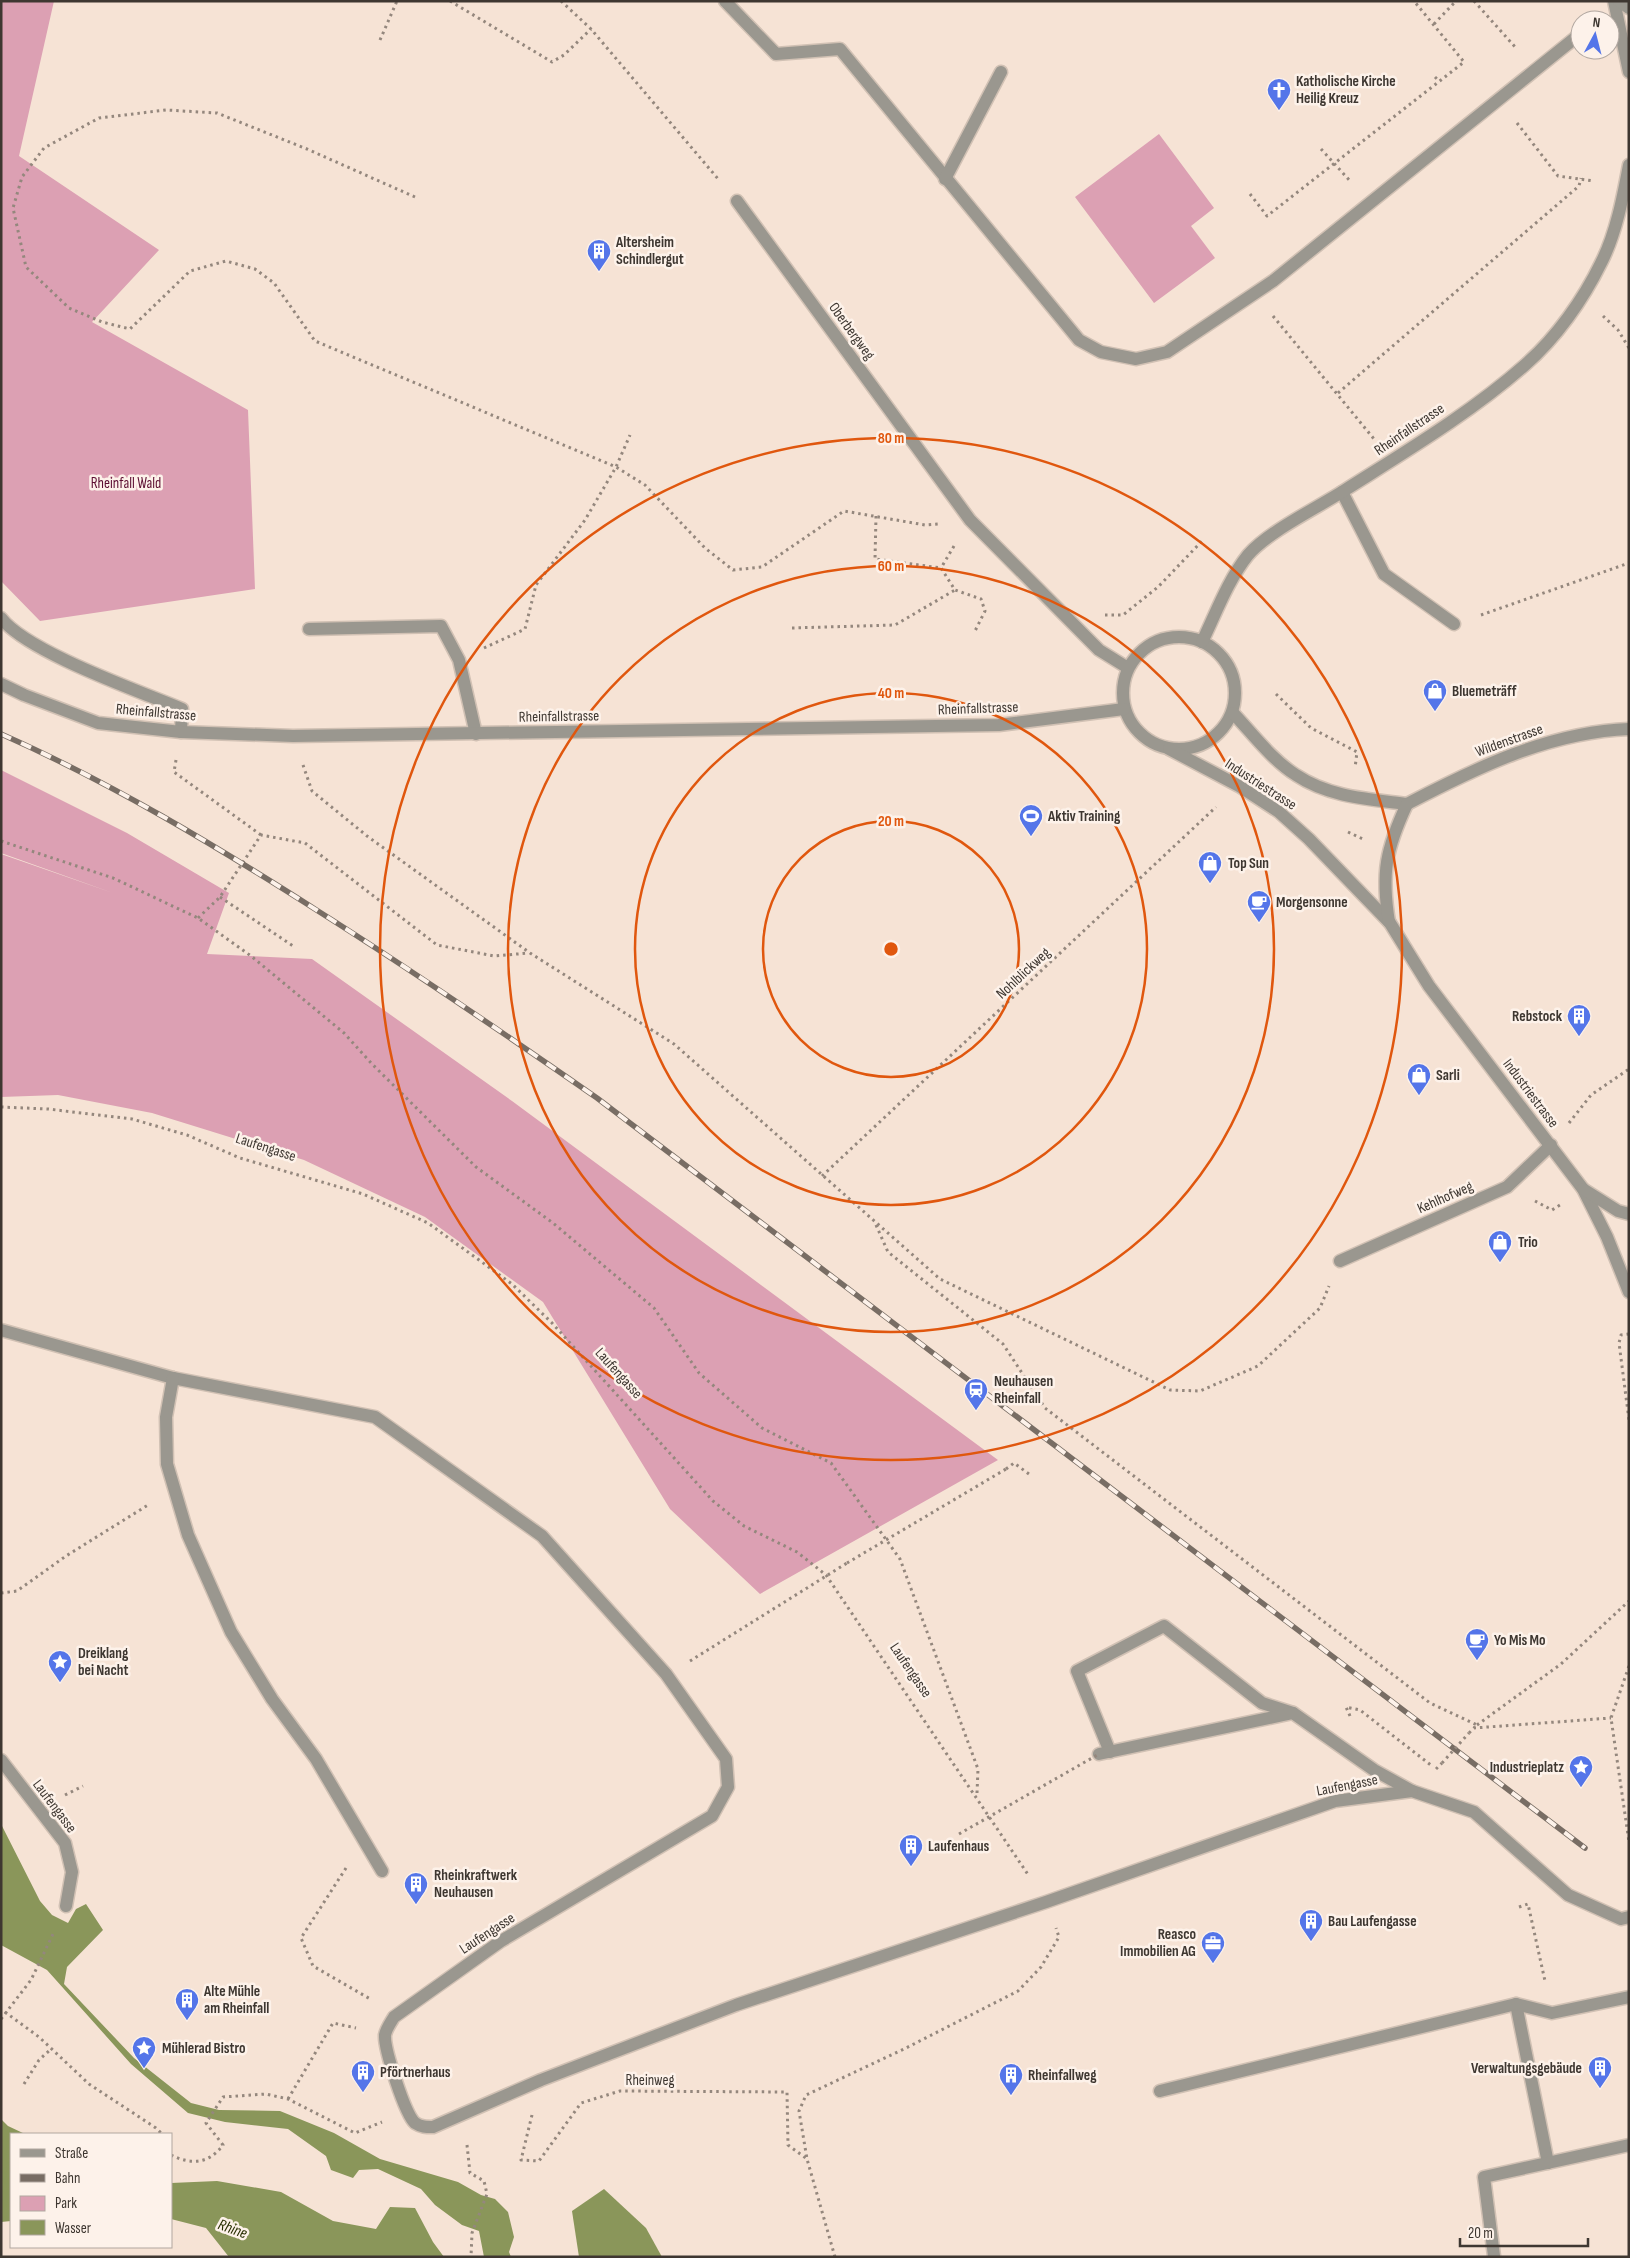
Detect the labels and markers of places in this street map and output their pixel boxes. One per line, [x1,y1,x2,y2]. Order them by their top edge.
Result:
place label: Katholische Kirche Heilig Kreuz [1296,72,1396,108]
church icon: Katholische Kirche Heilig Kreuz [1266,77,1292,111]
place label: Altersheim Schindlergut [615,233,684,269]
building icon: Altersheim Schindlergut [586,238,612,272]
shop icon: Bluemeträff [1422,678,1448,712]
place label: Bluemeträff [1452,682,1517,701]
sports icon: Aktiv Training [1018,803,1044,837]
place label: Aktiv Training [1047,807,1121,826]
shop icon: Top Sun [1197,850,1223,884]
place label: Top Sun [1228,854,1269,873]
cafe icon: Morgensonne [1246,889,1272,923]
place label: Morgensonne [1276,893,1348,912]
centre of rings [882,940,900,958]
building icon: Rebstock [1566,1003,1592,1037]
place label: Rebstock [1512,1007,1563,1026]
shop icon: Sarli [1406,1062,1432,1096]
place label: Sarli [1436,1066,1460,1085]
shop icon: Trio [1487,1229,1513,1263]
place label: Trio [1518,1233,1538,1252]
place label: Neuhausen Rheinfall [994,1372,1053,1408]
station icon: Neuhausen Rheinfall [963,1377,989,1411]
cafe icon: Yo Mis Mo [1464,1627,1490,1661]
place label: Yo Mis Mo [1494,1631,1546,1650]
place label: Dreiklang bei Nacht [78,1644,129,1680]
place icon: Dreiklang bei Nacht [47,1649,73,1683]
place icon: Industrieplatz [1568,1754,1594,1788]
place label: Industrieplatz [1490,1758,1564,1777]
building icon: Laufenhaus [898,1833,924,1867]
place label: Laufenhaus [928,1837,990,1856]
place label: Rheinkraftwerk Neuhausen [434,1866,518,1902]
building icon: Rheinkraftwerk Neuhausen [403,1871,429,1905]
building icon: Bau Laufengasse [1298,1908,1324,1942]
place label: Bau Laufengasse [1328,1912,1417,1931]
place label: Reasco Immobilien AG [1120,1925,1196,1961]
office icon: Reasco Immobilien AG [1200,1930,1226,1964]
place label: Alte Mühle am Rheinfall [203,1982,269,2018]
building icon: Alte Mühle am Rheinfall [174,1987,200,2021]
place icon: Mühlerad Bistro [131,2035,157,2069]
place label: Mühlerad Bistro [162,2039,246,2058]
building icon: Verwaltungsgebäude [1587,2055,1613,2089]
building icon: Pförtnerhaus [350,2059,376,2093]
place label: Verwaltungsgebäude [1471,2059,1582,2078]
building icon: Rheinfallweg [998,2062,1024,2096]
place label: Pförtnerhaus [380,2063,451,2082]
place label: Rheinfallweg [1028,2066,1097,2085]

